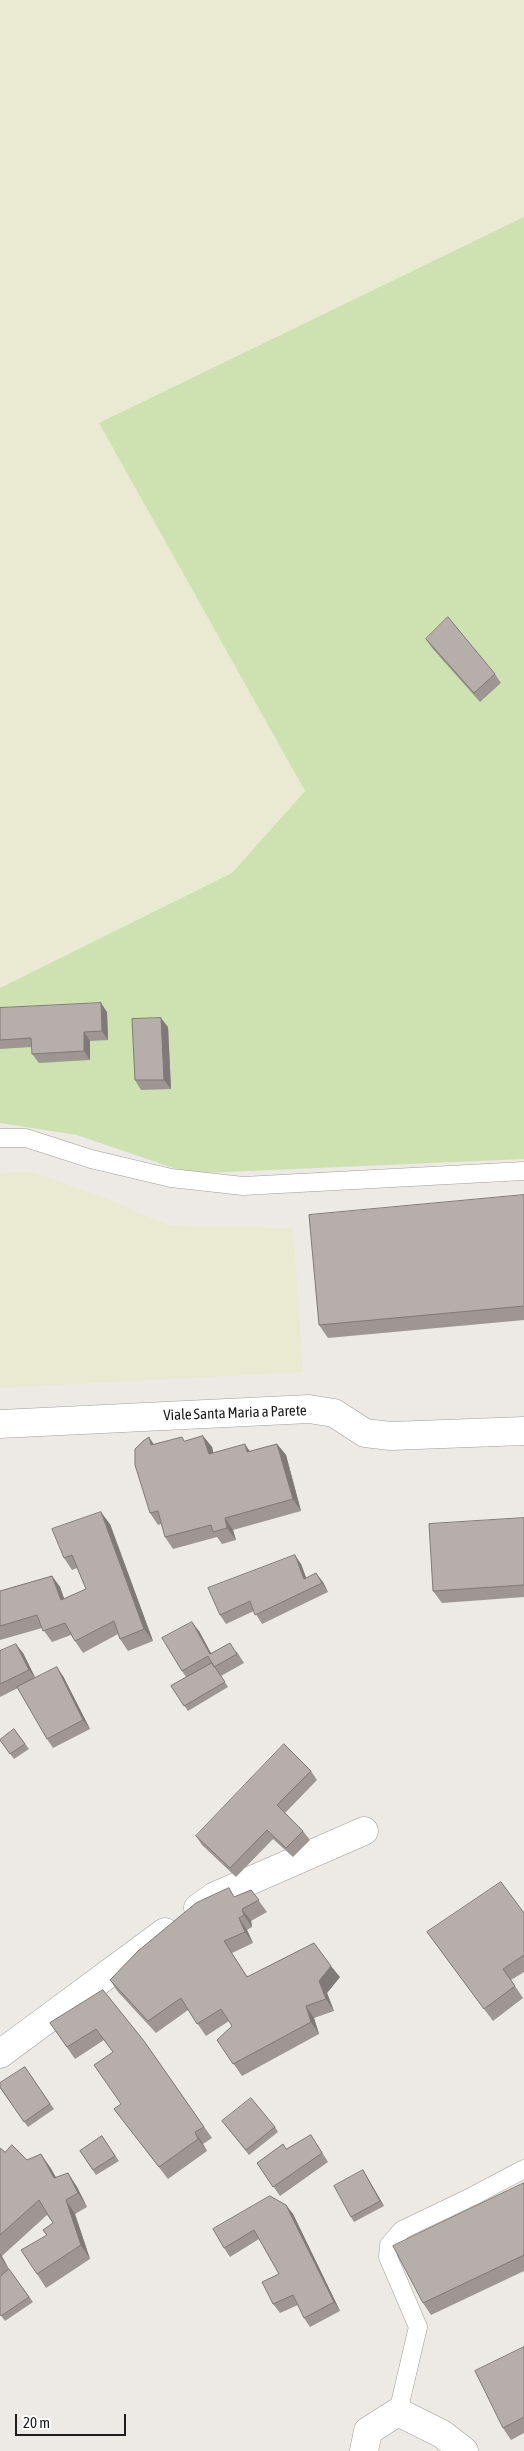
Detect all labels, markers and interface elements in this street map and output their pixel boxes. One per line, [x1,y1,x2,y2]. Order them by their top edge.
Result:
street label: Viale Santa Maria a Parete [163,1402,307,1424]
scale bar [18,2404,129,2436]
text: 20 m [23,2414,50,2431]

